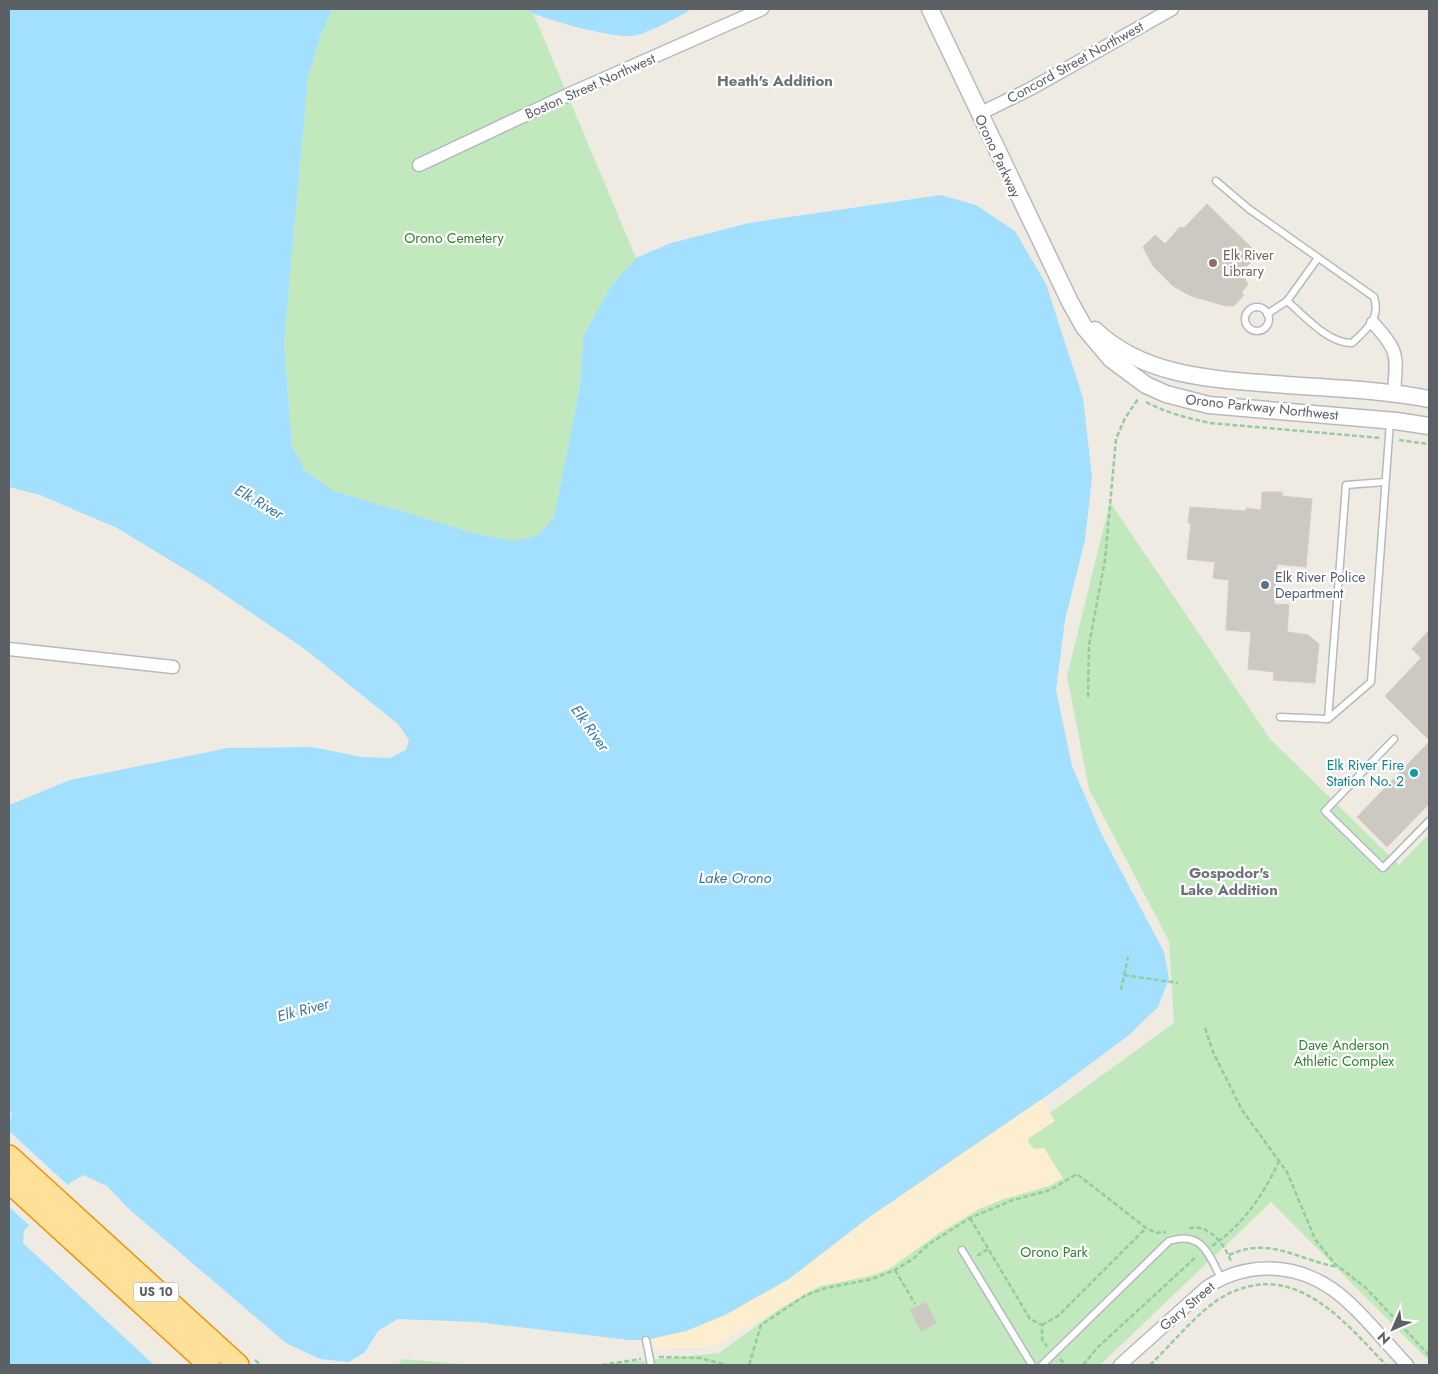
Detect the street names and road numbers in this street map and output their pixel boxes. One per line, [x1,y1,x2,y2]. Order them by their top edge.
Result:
street label: Concord Street Northwest [1003,16,1147,108]
street label: Boston Street Northwest [522,48,659,124]
street label: Orono Parkway [970,111,1026,202]
street label: Orono Parkway Northwest [1185,389,1340,425]
street label: Gary Street [1155,1277,1219,1335]
road number: US 10 [134,1282,178,1301]

